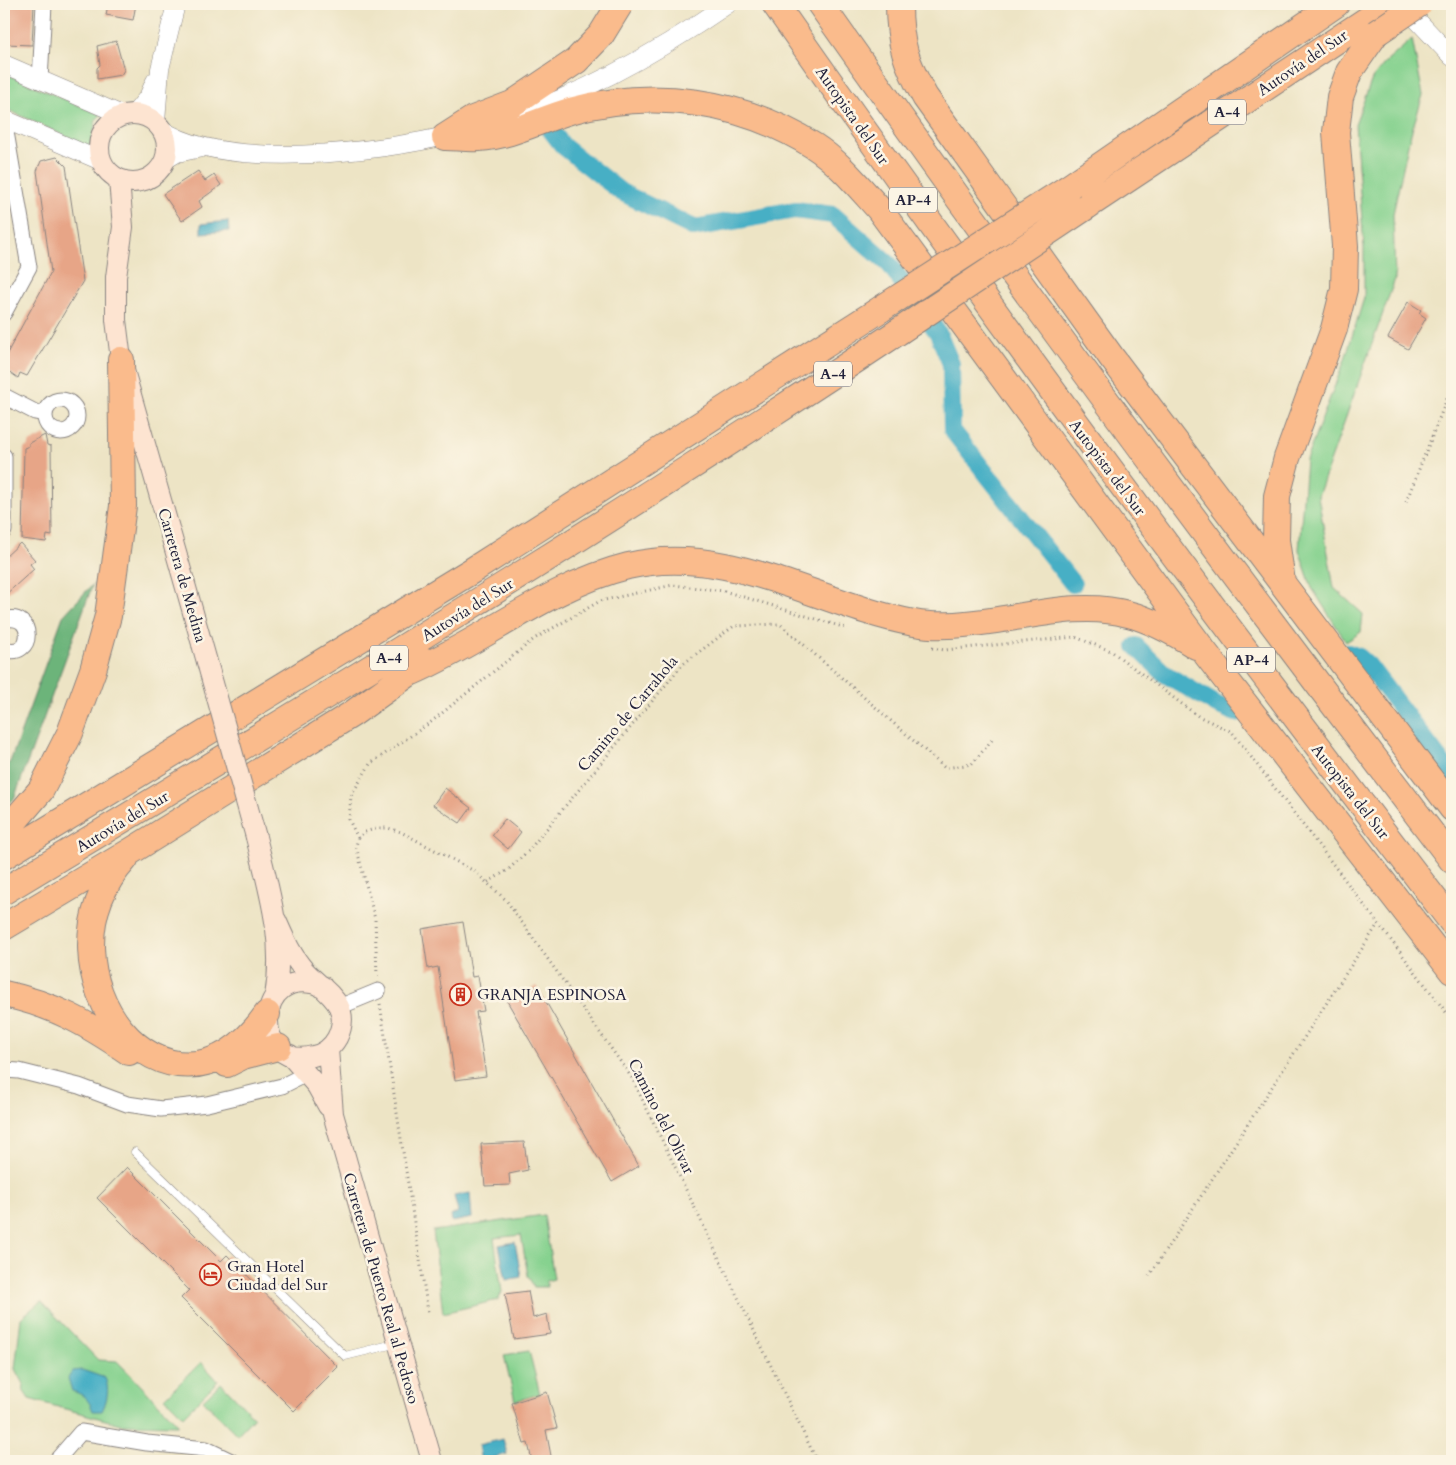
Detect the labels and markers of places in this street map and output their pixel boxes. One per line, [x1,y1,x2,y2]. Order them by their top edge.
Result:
building icon: GRANJA ESPINOSA [449,982,473,1006]
place label: GRANJA ESPINOSA [477,984,627,1006]
place label: Gran Hotel Ciudad del Sur [227,1256,328,1296]
hotel icon: Gran Hotel Ciudad del Sur [199,1263,223,1287]

